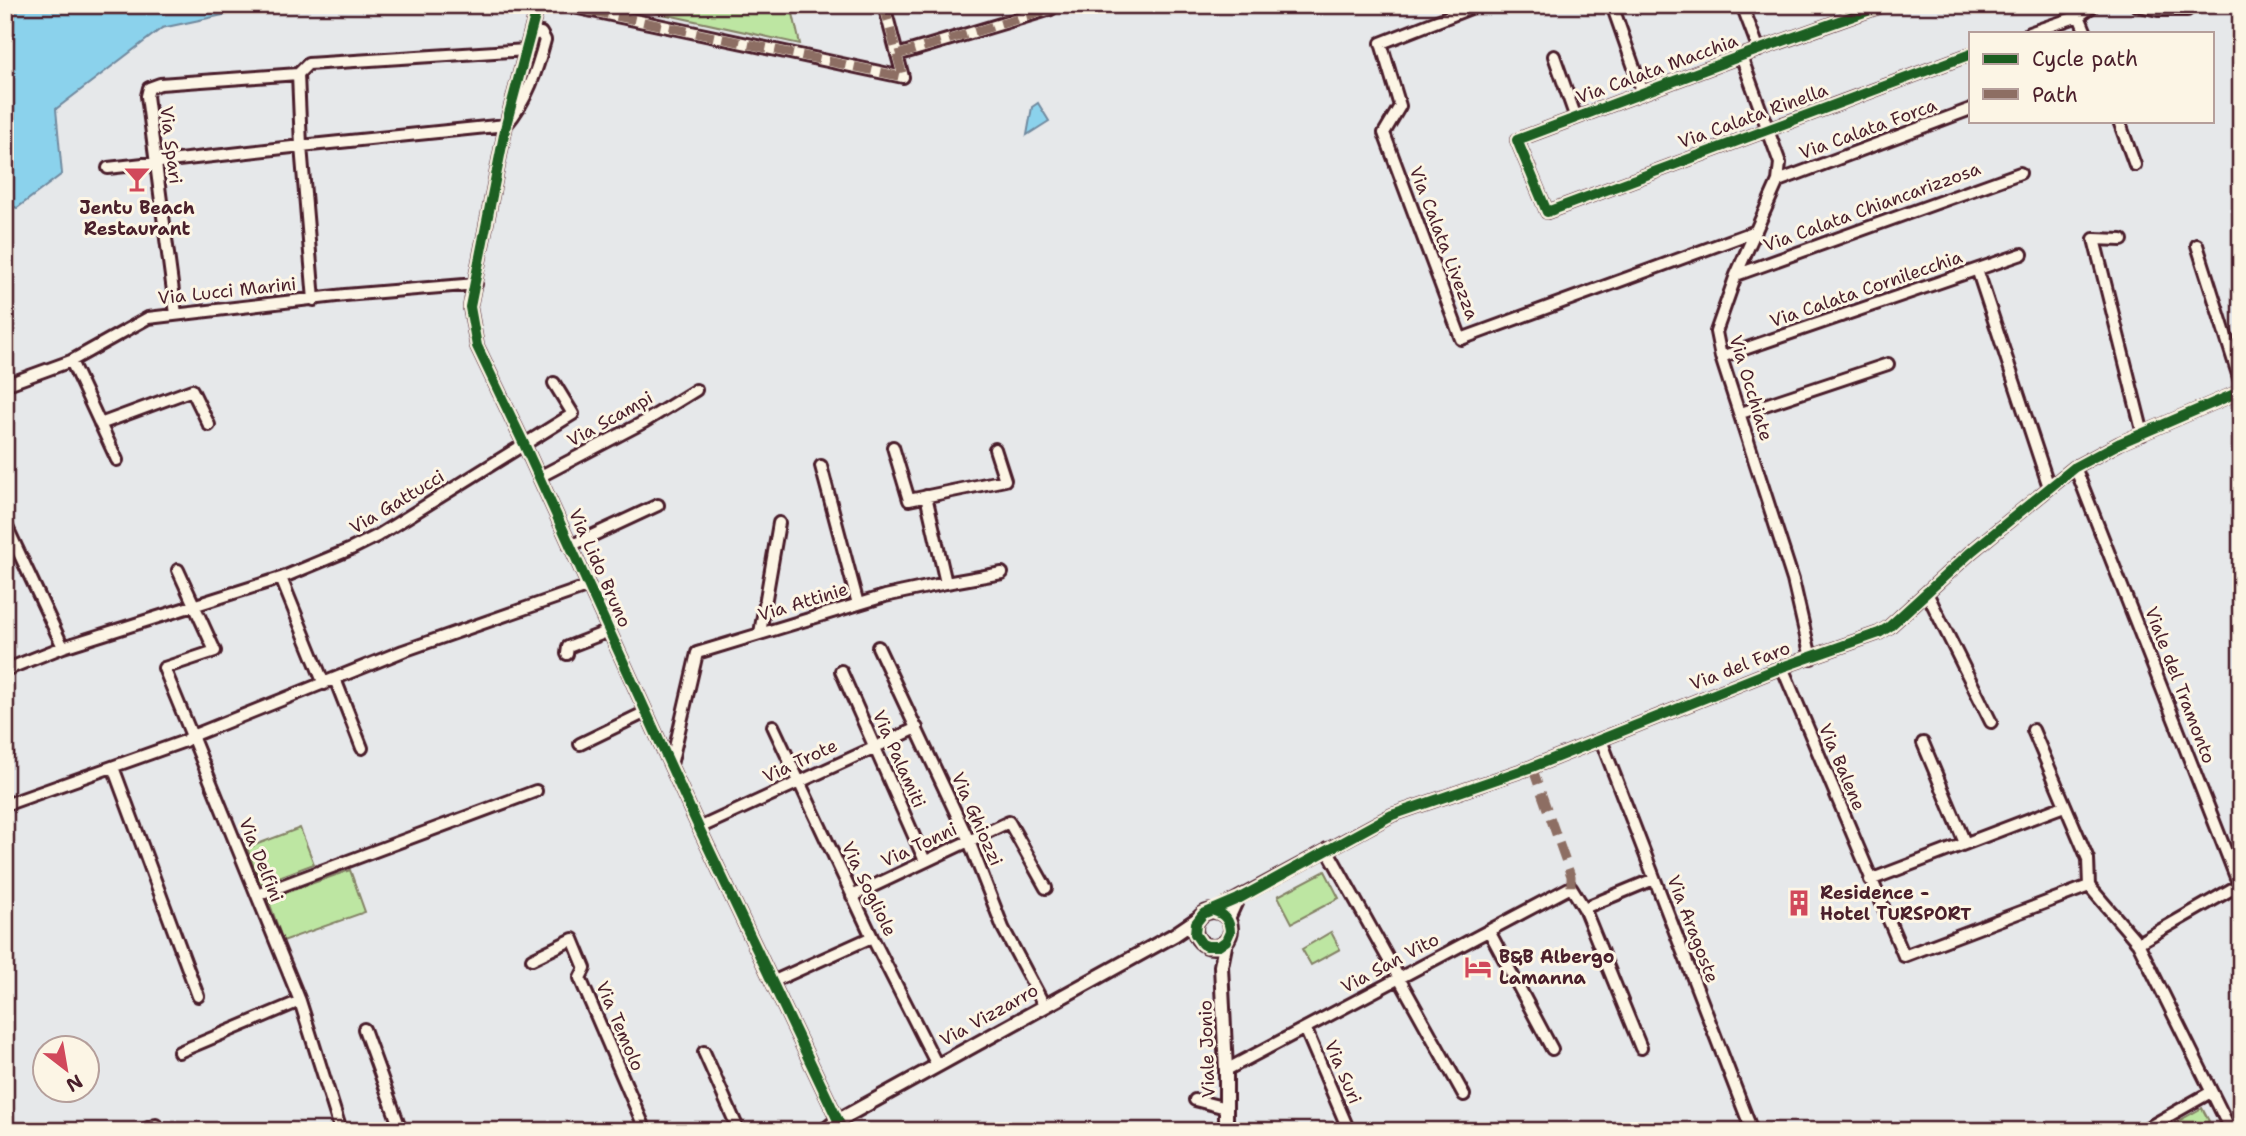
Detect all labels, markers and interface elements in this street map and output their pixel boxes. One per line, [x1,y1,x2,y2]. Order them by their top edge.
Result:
street label: Via Calata Macchia [1573,29,1741,109]
legend [1969,32,2214,122]
text: Cycle path [2032,45,2138,73]
street label: Via Calata Rinella [1675,78,1831,154]
text: Path [2032,81,2078,109]
street label: Via Calata Forca [1796,93,1940,165]
street label: Via Spari [154,105,188,185]
street label: Via Calata Chiancarizzosa [1760,157,1984,257]
street label: Via Calata Livezza [1404,163,1484,323]
bar icon: Jentu Beach Restaurant [122,164,152,194]
place label: Jentu Beach Restaurant [79,196,195,241]
street label: Via Calata Cornilecchia [1767,245,1965,333]
street label: Via Lucci Marini [157,272,297,310]
street label: Via Occhiate [1724,332,1778,444]
street label: Via Scampi [563,386,657,452]
street label: Via Gattucci [345,464,449,540]
street label: Via Lido Bruno [563,505,637,631]
street label: Via Attinie [755,577,851,627]
street label: Viale del Tramonto [2139,603,2221,767]
street label: Via del Faro [1686,636,1794,696]
street label: Via Palamiti [867,706,931,812]
street label: Via Balene [1813,720,1871,814]
street label: Via Trote [759,733,841,789]
street label: Via Ghiozzi [946,769,1008,869]
street label: Via Delfini [233,814,289,906]
street label: Via Tonni [877,817,961,873]
street label: Via Sogliole [836,838,902,940]
street label: Via Aragoste [1662,872,1724,986]
place label: Residence - Hotel TURSPORT [1820,881,1972,926]
building icon: Residence - Hotel TURSPORT [1784,888,1814,918]
street label: Via San Vito [1337,927,1443,999]
place label: B&B Albergo Lamanna [1499,945,1614,990]
hotel icon: B&B Albergo Lamanna [1463,952,1493,982]
street label: Via Temolo [590,977,650,1075]
street label: Via Vizzarro [935,978,1043,1052]
street label: Viale Jonio [1193,1000,1221,1098]
north arrow [32,1034,102,1104]
street label: Via Suri [1319,1036,1367,1108]
text: N [62,1069,87,1098]

